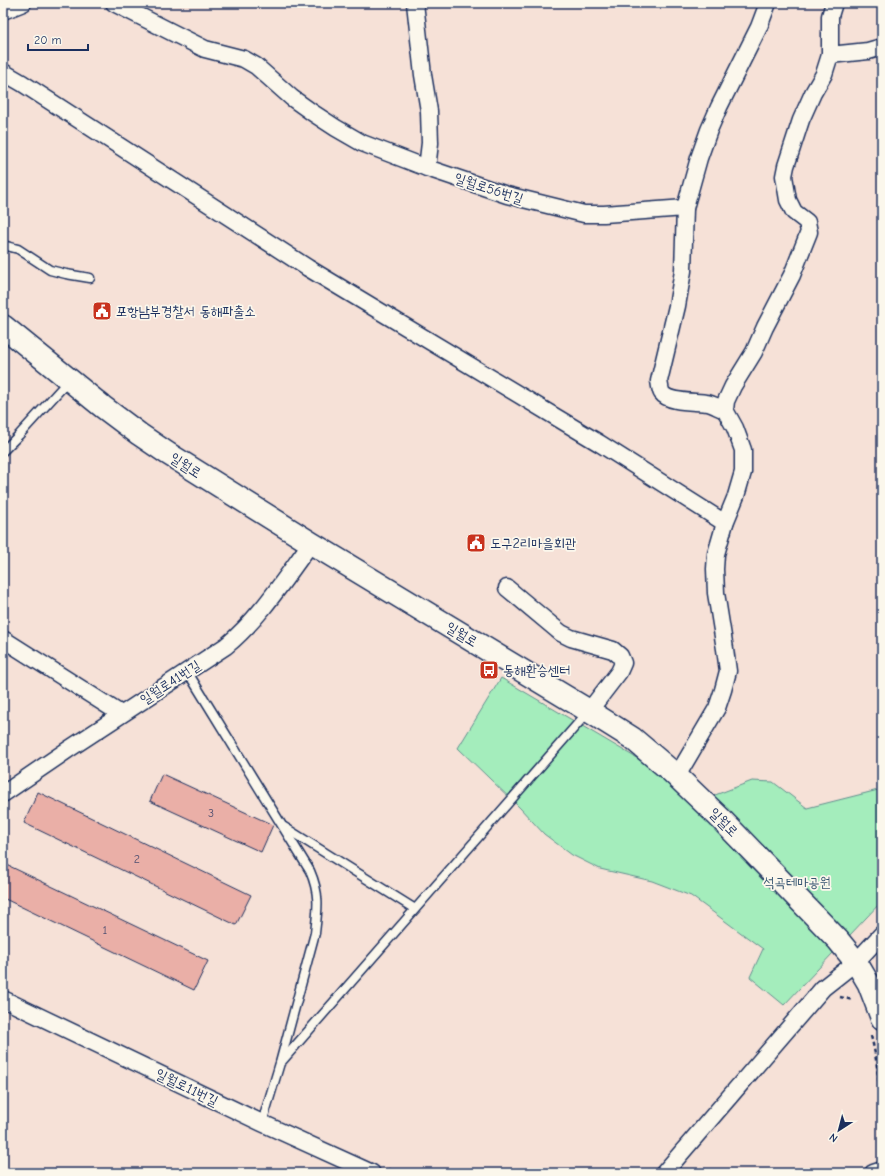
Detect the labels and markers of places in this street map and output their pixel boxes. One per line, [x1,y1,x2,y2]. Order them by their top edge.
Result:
public building icon: 포항남부경찰서 동해파출소 [91,300,113,322]
place label: 포항남부경찰서 동해파출소 [116,303,256,320]
public building icon: 도구2리마을회관 [465,532,487,554]
place label: 도구2리마을회관 [490,535,576,552]
bus stop icon: 동해환승센터 [478,659,500,681]
place label: 동해환승센터 [503,662,571,679]

